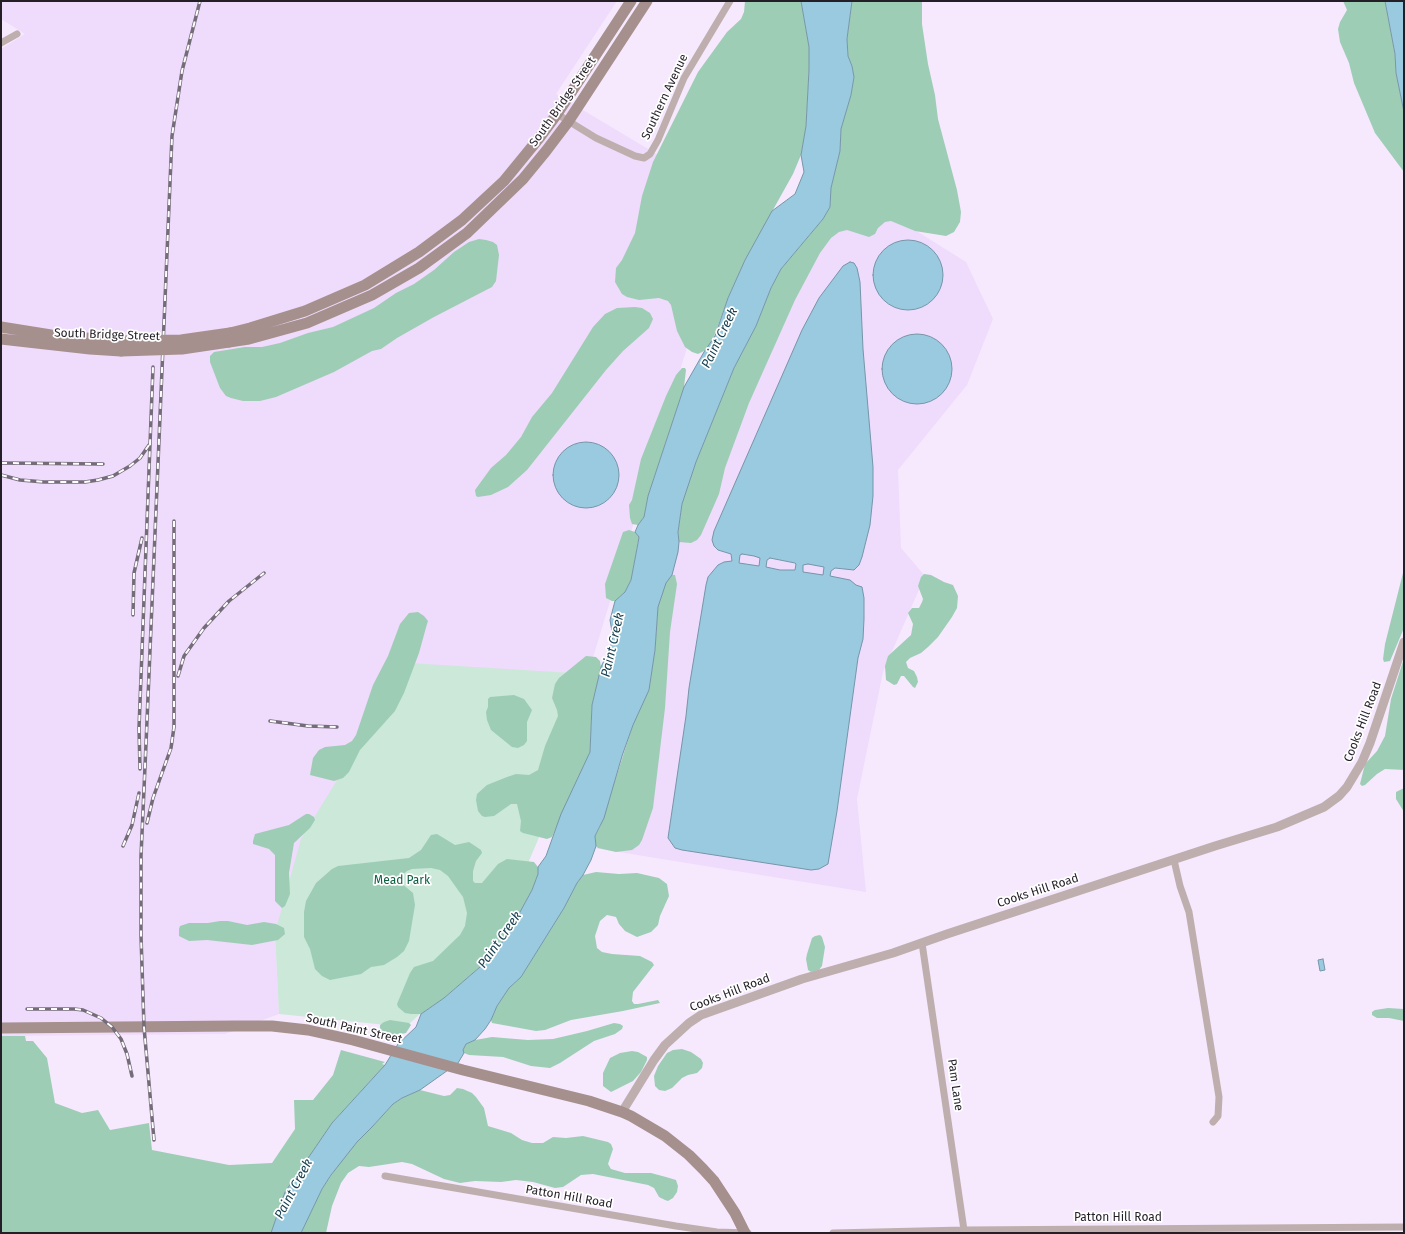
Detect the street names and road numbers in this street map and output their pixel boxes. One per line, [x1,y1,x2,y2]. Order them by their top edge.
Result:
street label: Southern Avenue [639,52,691,142]
street label: South Bridge Street [527,55,599,149]
street label: South Bridge Street [54,326,160,344]
street label: Cooks Hill Road [1341,680,1385,764]
street label: Cooks Hill Road [995,871,1081,911]
street label: Cooks Hill Road [688,971,772,1015]
street label: South Paint Street [304,1011,404,1047]
street label: Pam Lane [944,1058,966,1112]
street label: Patton Hill Road [524,1182,614,1212]
street label: Patton Hill Road [1074,1211,1162,1225]

